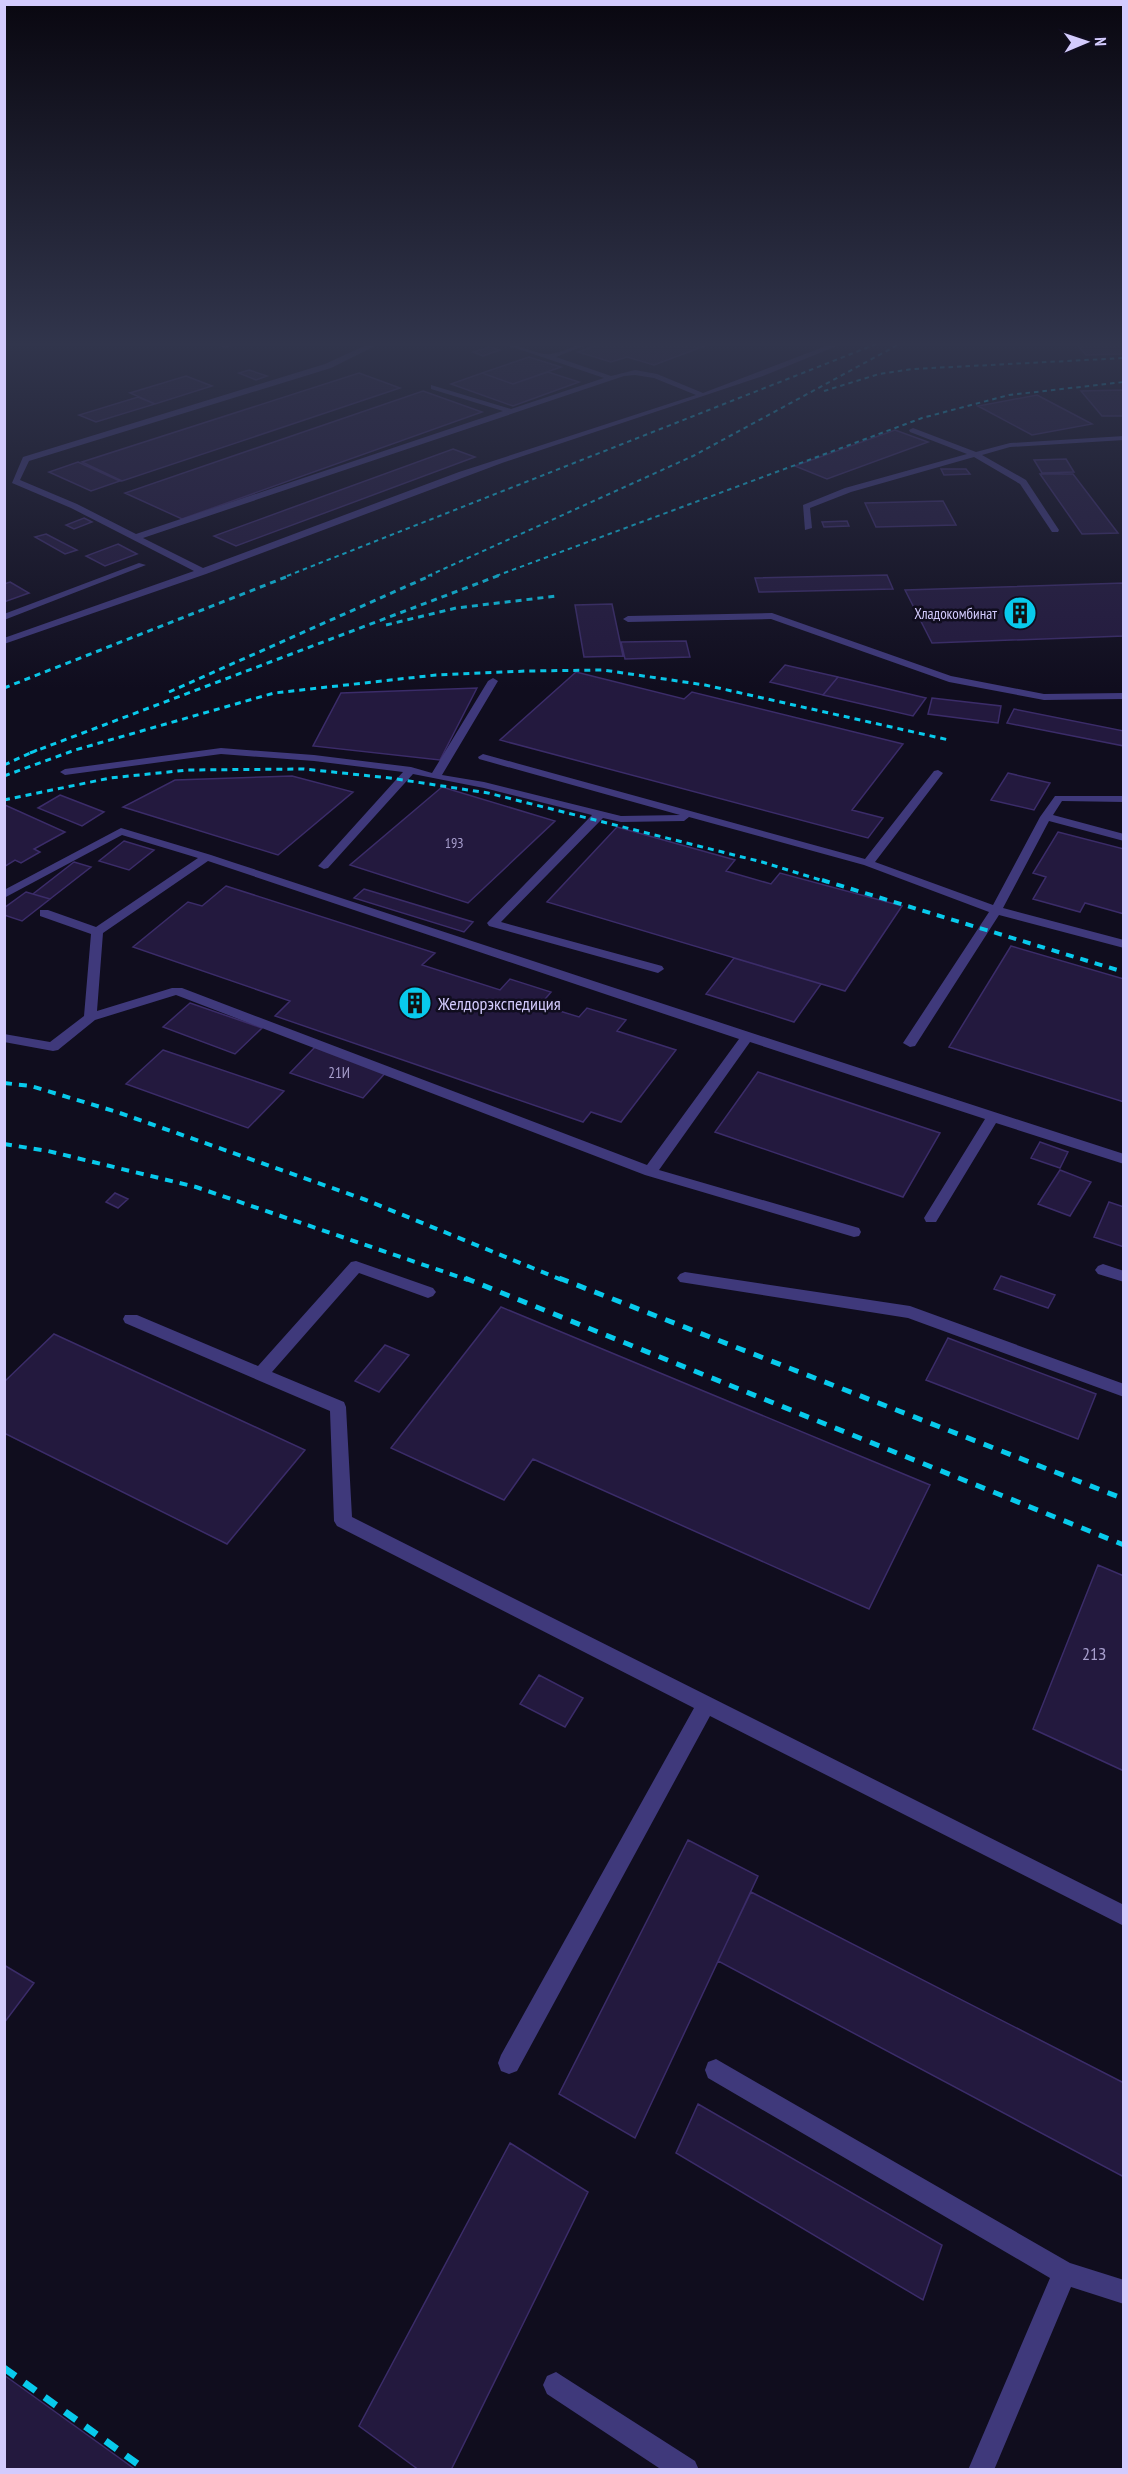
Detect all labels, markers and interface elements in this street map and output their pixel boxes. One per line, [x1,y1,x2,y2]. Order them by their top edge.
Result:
north arrow [1056,12,1116,72]
text: N [1091,37,1111,46]
building icon: Хладокомбинат [1002,595,1038,631]
place label: Хладокомбинат [914,604,997,623]
house number: 19З [445,834,463,852]
building icon: Желдорэкспедиция [397,985,433,1021]
place label: Желдорэкспедиция [437,992,561,1015]
house number: 21И [328,1063,350,1082]
house number: 21З [1082,1642,1106,1665]

